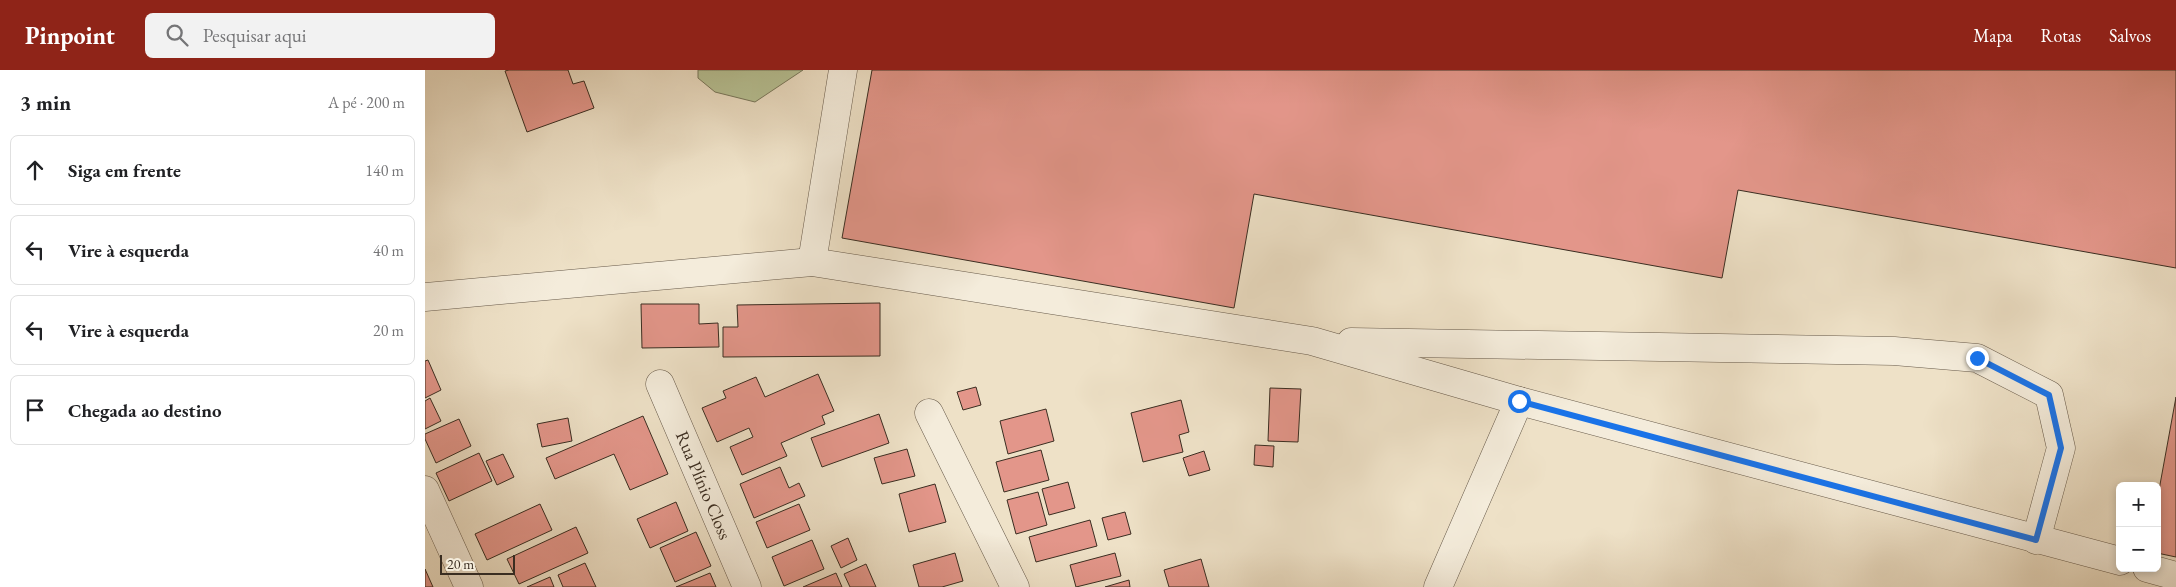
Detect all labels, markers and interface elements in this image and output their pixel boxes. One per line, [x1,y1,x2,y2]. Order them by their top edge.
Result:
search box [145,13,495,58]
text: Pinpoint [25,20,115,51]
icon: search [163,21,191,49]
text: Pesquisar aqui [203,23,307,48]
text: Mapa [1973,24,2013,47]
text: Rotas [2041,24,2081,47]
text: Salvos [2109,24,2151,47]
text: 3 min [20,89,71,116]
text: A pé · 200 m [328,92,405,113]
icon: ahead [21,156,49,184]
text: Siga em frente [68,158,181,183]
text: 140 m [365,160,404,181]
icon: left [21,236,49,264]
text: Vire à esquerda [68,238,189,263]
text: 40 m [373,240,404,261]
icon: left [21,316,49,344]
text: Vire à esquerda [68,318,189,343]
text: 20 m [373,320,404,341]
route end [1966,347,1989,370]
route start [1508,390,1531,413]
icon: arrive [21,396,49,424]
text: Chegada ao destino [68,398,222,423]
street label: Rua Plínio Closs [671,427,737,543]
map controls [2116,482,2161,572]
button: + [2116,482,2161,527]
button: − [2116,527,2161,572]
scale bar [440,552,515,575]
text: 20 m [447,555,474,573]

